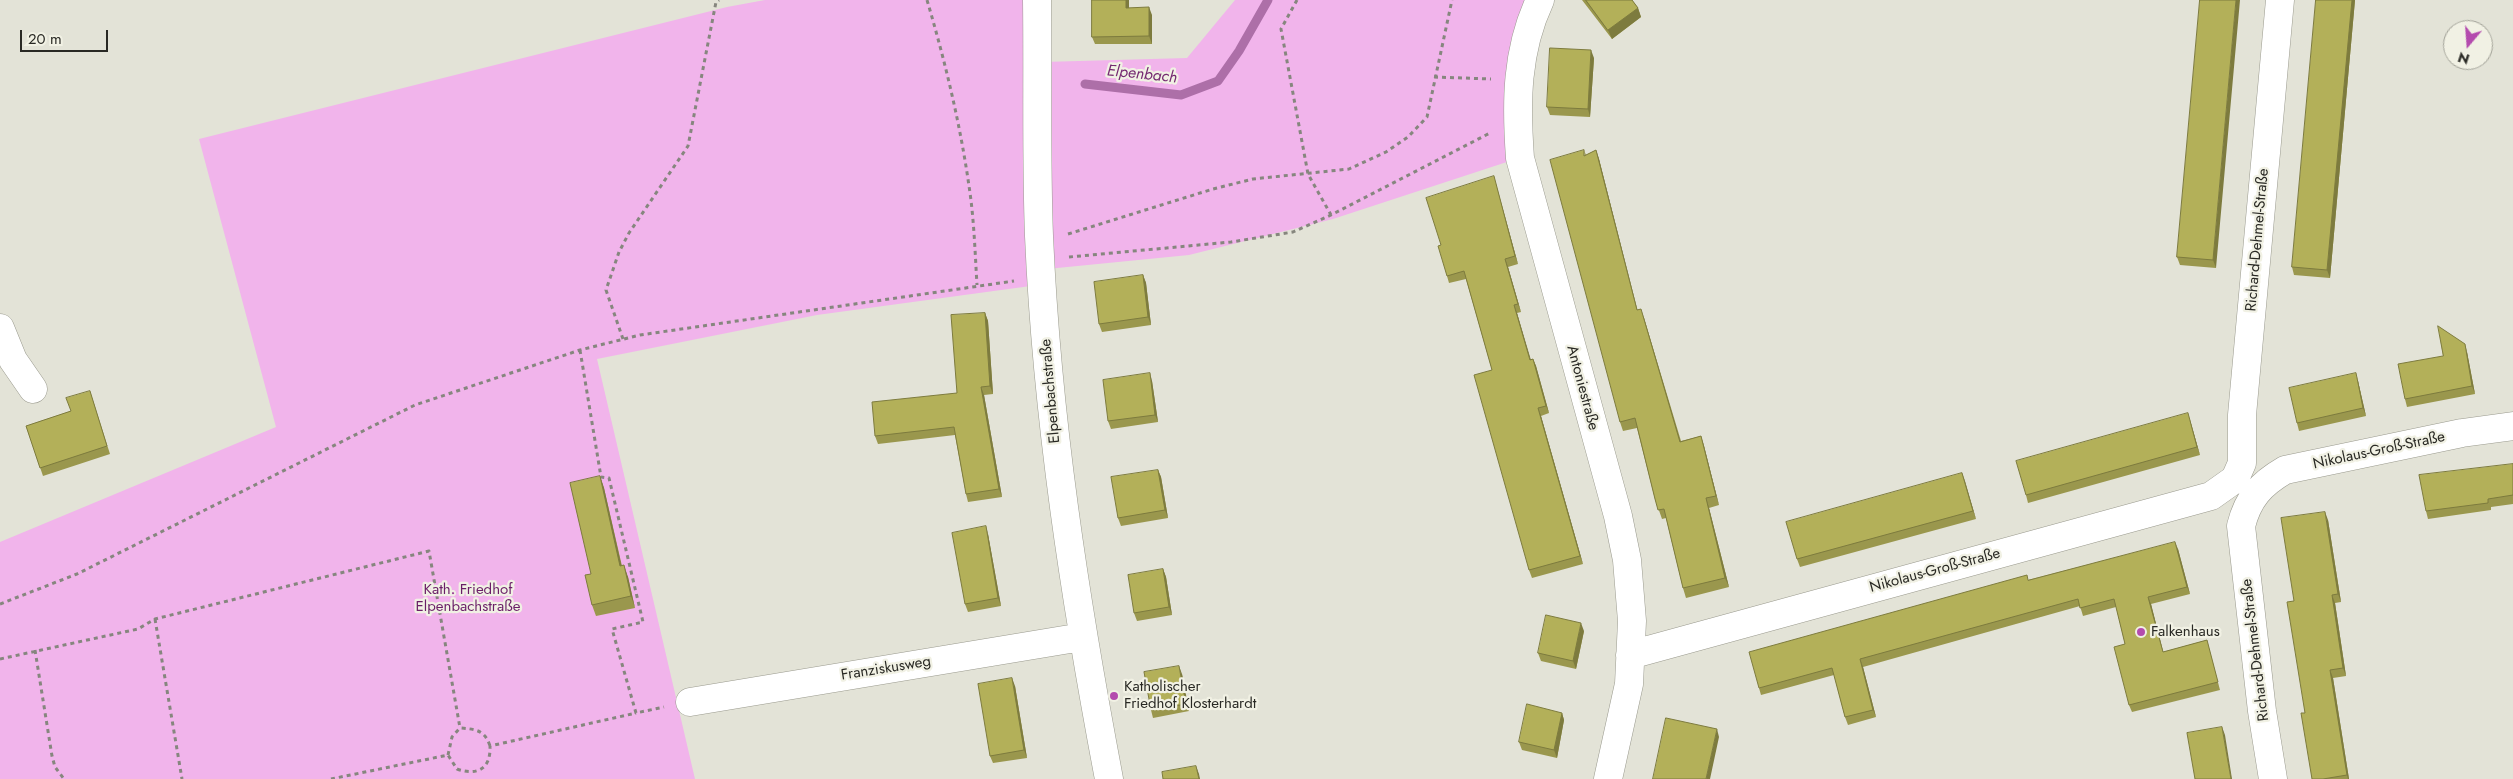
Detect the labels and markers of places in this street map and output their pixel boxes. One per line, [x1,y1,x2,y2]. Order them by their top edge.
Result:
place label: Falkenhaus [2151,623,2220,641]
marker: Falkenhaus [2135,626,2147,638]
place label: Katholischer Friedhof Klosterhardt [1124,678,1256,713]
marker: Katholischer Friedhof Klosterhardt [1108,690,1120,702]

